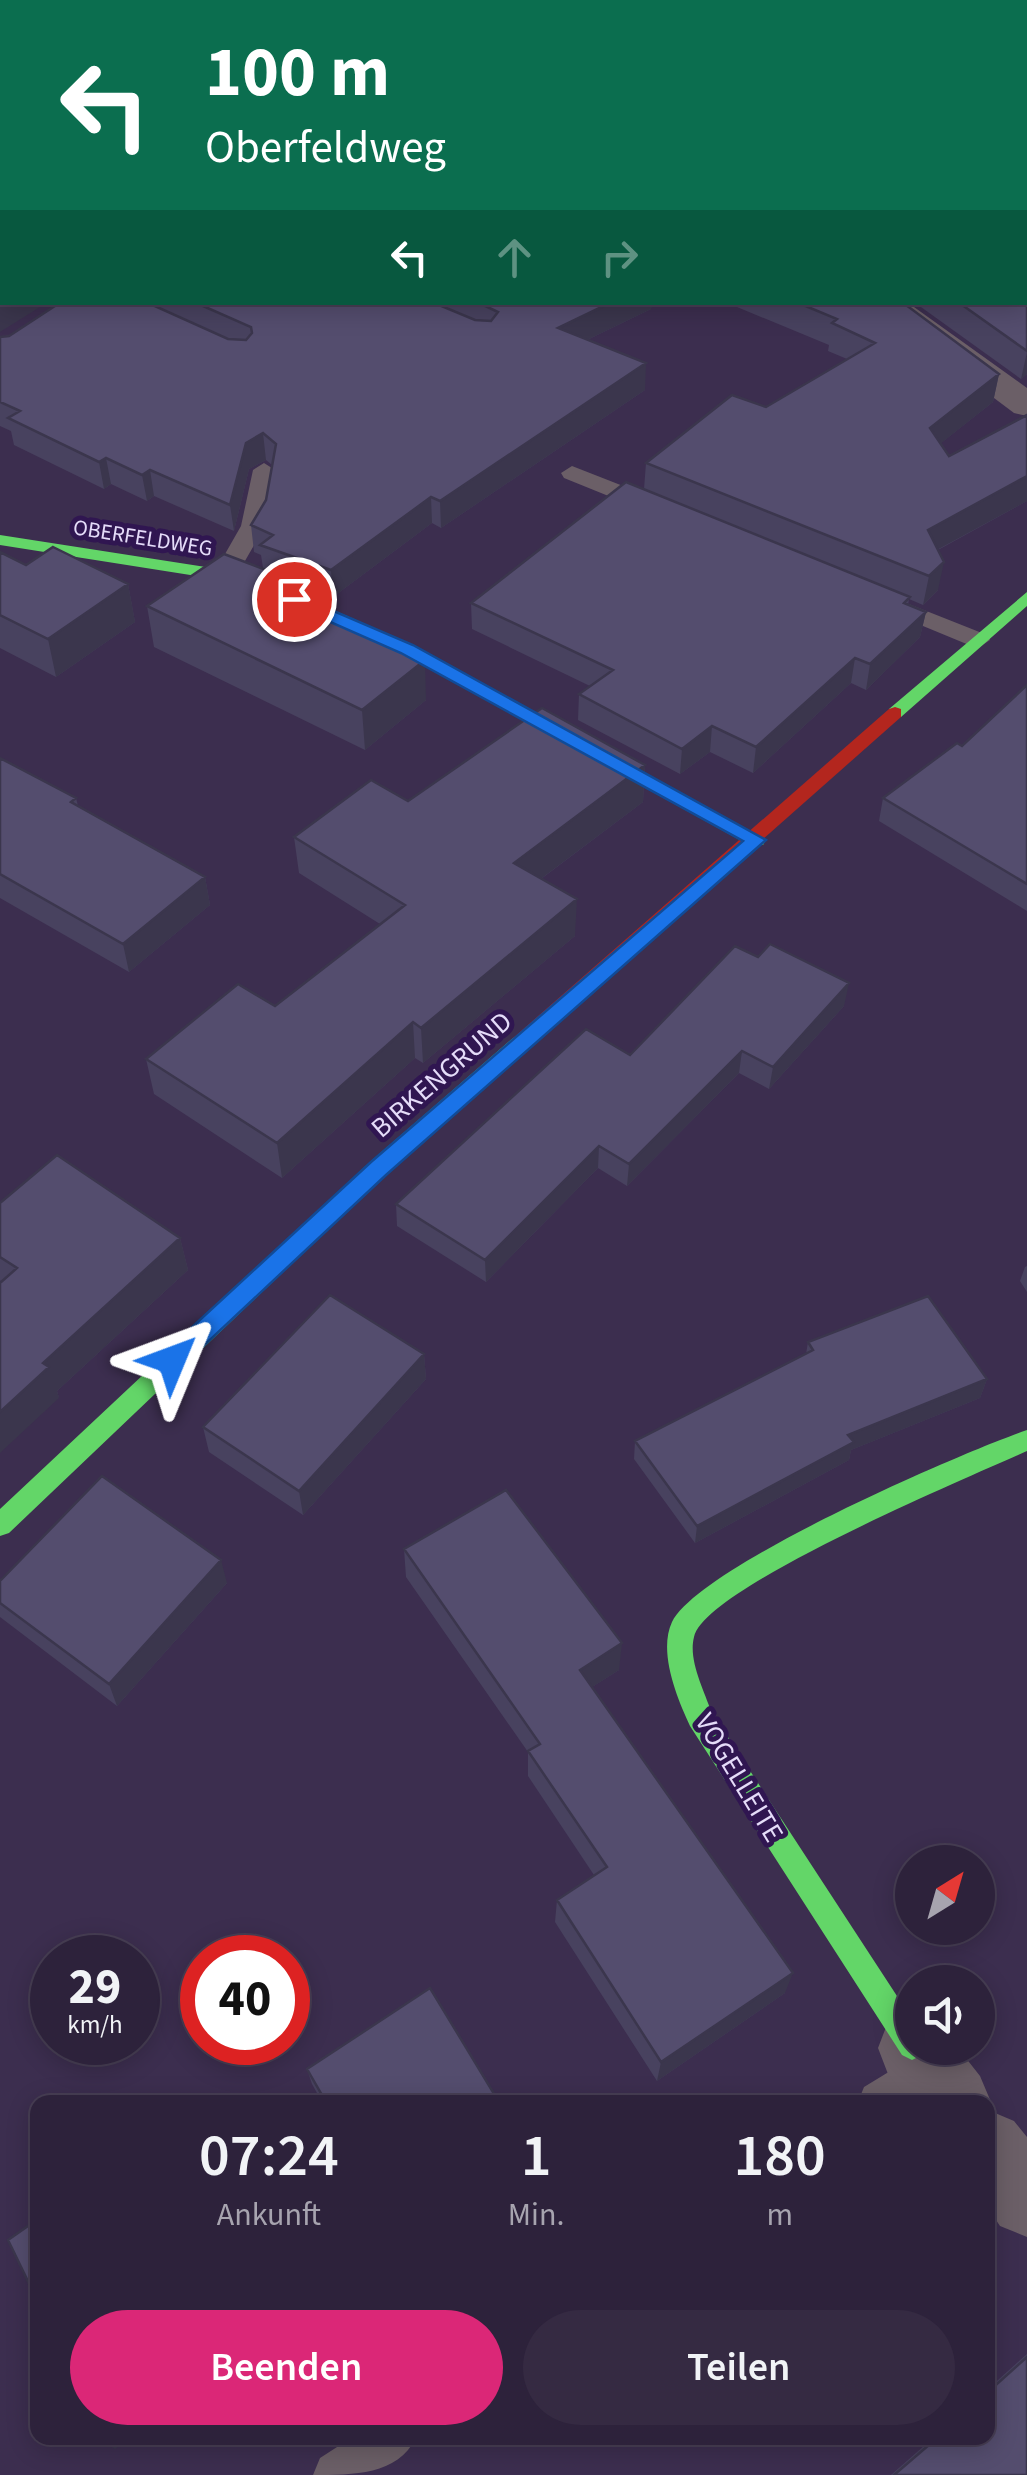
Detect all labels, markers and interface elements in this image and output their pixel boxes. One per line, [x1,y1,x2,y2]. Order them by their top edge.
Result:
text: 100 m [205,23,390,123]
icon: left [40,40,170,170]
text: Oberfeldweg [205,116,446,180]
icon: left [382,230,437,285]
icon: ahead [487,230,542,285]
icon: right [592,230,647,285]
street label: OBERFELDWEG [71,511,215,565]
pin [252,557,337,642]
icon: arrive [267,572,322,627]
street label: BIRKENGRUND [362,1002,521,1147]
position arrow [120,1308,224,1412]
street label: VOGELLEITE [685,1706,793,1849]
north arrow [895,1845,995,1945]
map controls [895,1845,995,2065]
speed limit sign: 40 [180,1935,310,2065]
text: 29 [69,1952,121,2023]
button: sound [895,1965,995,2065]
text: km/h [67,2007,123,2043]
text: 07:24 [199,2114,339,2199]
text: 1 [521,2114,552,2199]
text: 180 [734,2114,826,2199]
text: Ankunft [217,2192,321,2238]
text: Min. [508,2192,564,2238]
text: m [766,2192,793,2238]
button: Beenden [70,2310,503,2425]
button: Teilen [523,2310,955,2425]

